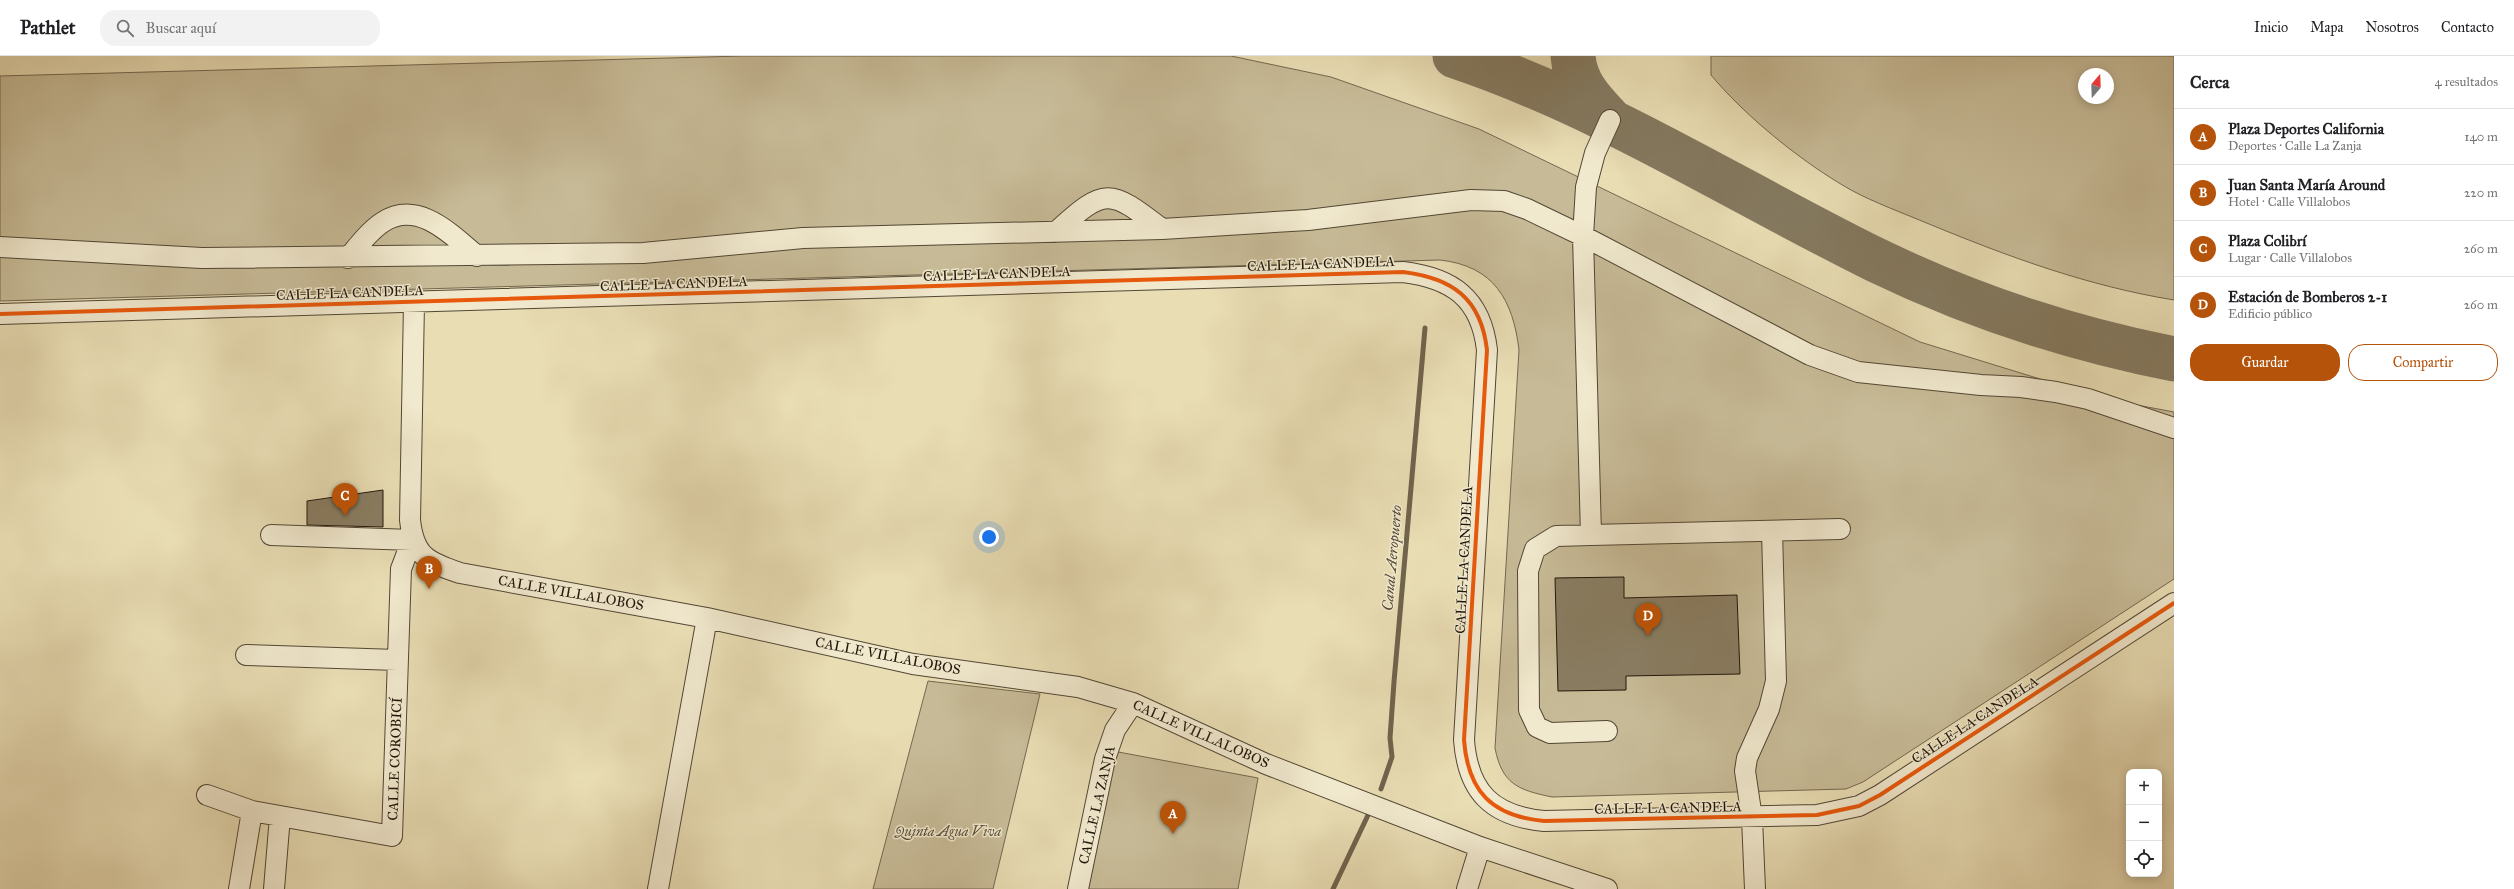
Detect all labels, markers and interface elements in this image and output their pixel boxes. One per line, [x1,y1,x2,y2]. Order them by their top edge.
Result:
search box [100,10,380,46]
text: Pathlet [20,16,76,39]
icon: search [114,17,136,39]
text: Buscar aquí [146,19,216,37]
text: Inicio [2254,19,2288,36]
text: Mapa [2310,19,2343,36]
text: Nosotros [2365,19,2419,36]
text: Contacto [2441,19,2494,36]
north arrow [2078,68,2114,104]
text: Cerca [2190,72,2229,93]
text: 4 resultados [2435,74,2498,90]
text: Plaza Deportes California [2228,120,2384,138]
text: A [2199,129,2207,145]
text: 140 m [2464,129,2498,145]
text: Deportes · Calle La Zanja [2228,138,2362,154]
text: Juan Santa María Around [2228,176,2385,194]
text: B [2199,185,2207,201]
text: 220 m [2464,185,2498,201]
text: Hotel · Calle Villalobos [2228,194,2350,210]
text: Plaza Colibrí [2228,232,2306,250]
text: C [2199,241,2207,257]
text: 260 m [2464,241,2498,257]
text: Lugar · Calle Villalobos [2228,250,2352,266]
street label: CALLE LA CANDELA [1247,253,1396,275]
street label: CALLE LA CANDELA [923,263,1072,285]
street label: CALLE LA CANDELA [600,273,749,295]
street label: CALLE LA CANDELA [276,282,425,304]
text: Estación de Bomberos 2-1 [2228,288,2387,306]
text: D [2198,297,2208,313]
text: 260 m [2464,297,2498,313]
text: Edificio público [2228,306,2312,322]
button: Guardar [2190,344,2340,381]
button: Compartir [2348,344,2498,381]
pin: C [332,483,358,516]
street label: CALLE LA CANDELA [1452,485,1476,634]
water label: Canal Aeropuerto [1378,504,1407,612]
your location [979,527,999,547]
pin: B [416,556,442,589]
street label: CALLE VILLALOBOS [497,572,645,614]
pin: D [1635,603,1661,636]
street label: CALLE VILLALOBOS [814,634,962,678]
street label: CALLE LA CANDELA [1908,672,2042,767]
street label: CALLE COROBICÍ [382,696,406,821]
street label: CALLE VILLALOBOS [1130,696,1272,772]
street label: CALLE LA ZANJA [1075,744,1120,866]
map controls [2126,769,2162,877]
button: + [2126,769,2162,805]
street label: CALLE LA CANDELA [1594,798,1743,818]
pin: A [1160,801,1186,834]
button: − [2126,805,2162,841]
park label: Quinta Agua Viva [894,823,1001,840]
button: locate [2126,841,2162,877]

